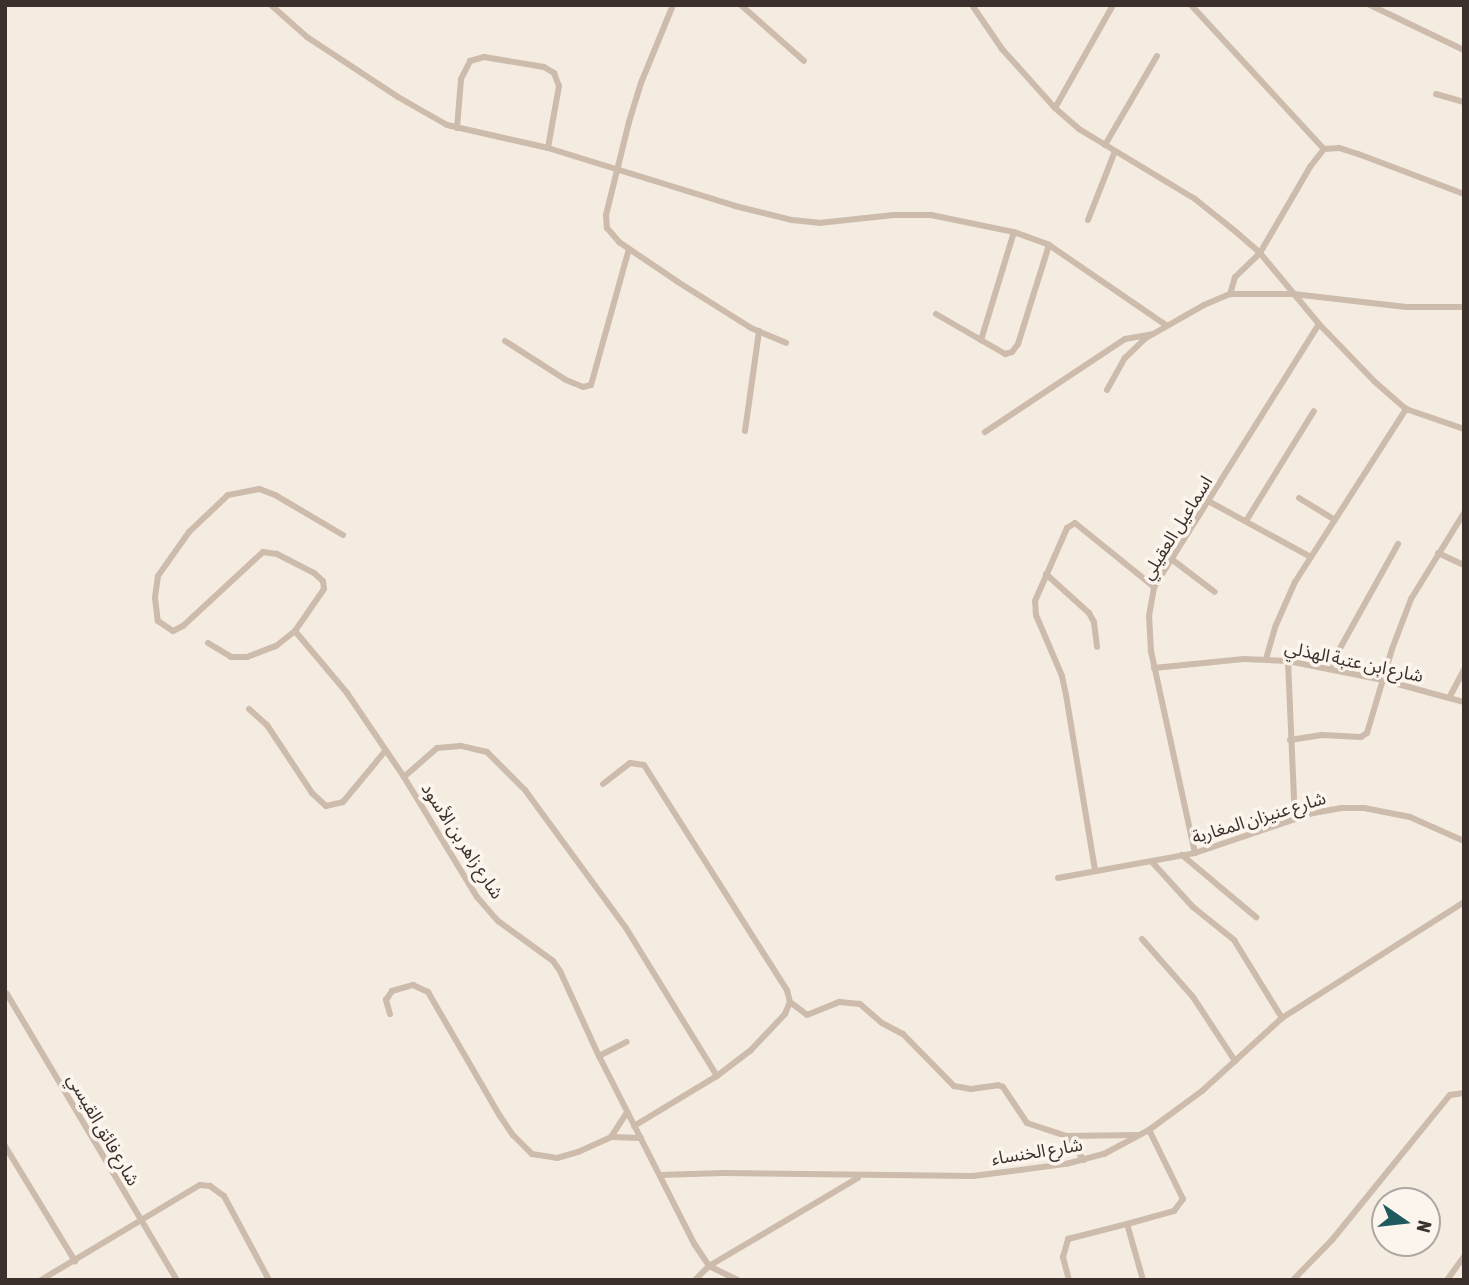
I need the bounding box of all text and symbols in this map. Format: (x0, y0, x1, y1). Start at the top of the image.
street label: اسماعيل العقيلي (1137, 472, 1217, 584)
street label: شارع ابن عتبة الهذلي (1283, 637, 1425, 687)
street label: شارع زاهر بن الأسود (416, 779, 508, 903)
street label: شارع عنيزان المغاربة (1189, 787, 1329, 849)
street label: شارع فائق القيسي (62, 1070, 144, 1190)
street label: شارع الخنساء (990, 1134, 1084, 1170)
north arrow (1371, 1187, 1441, 1257)
text: N (1412, 1218, 1436, 1235)

